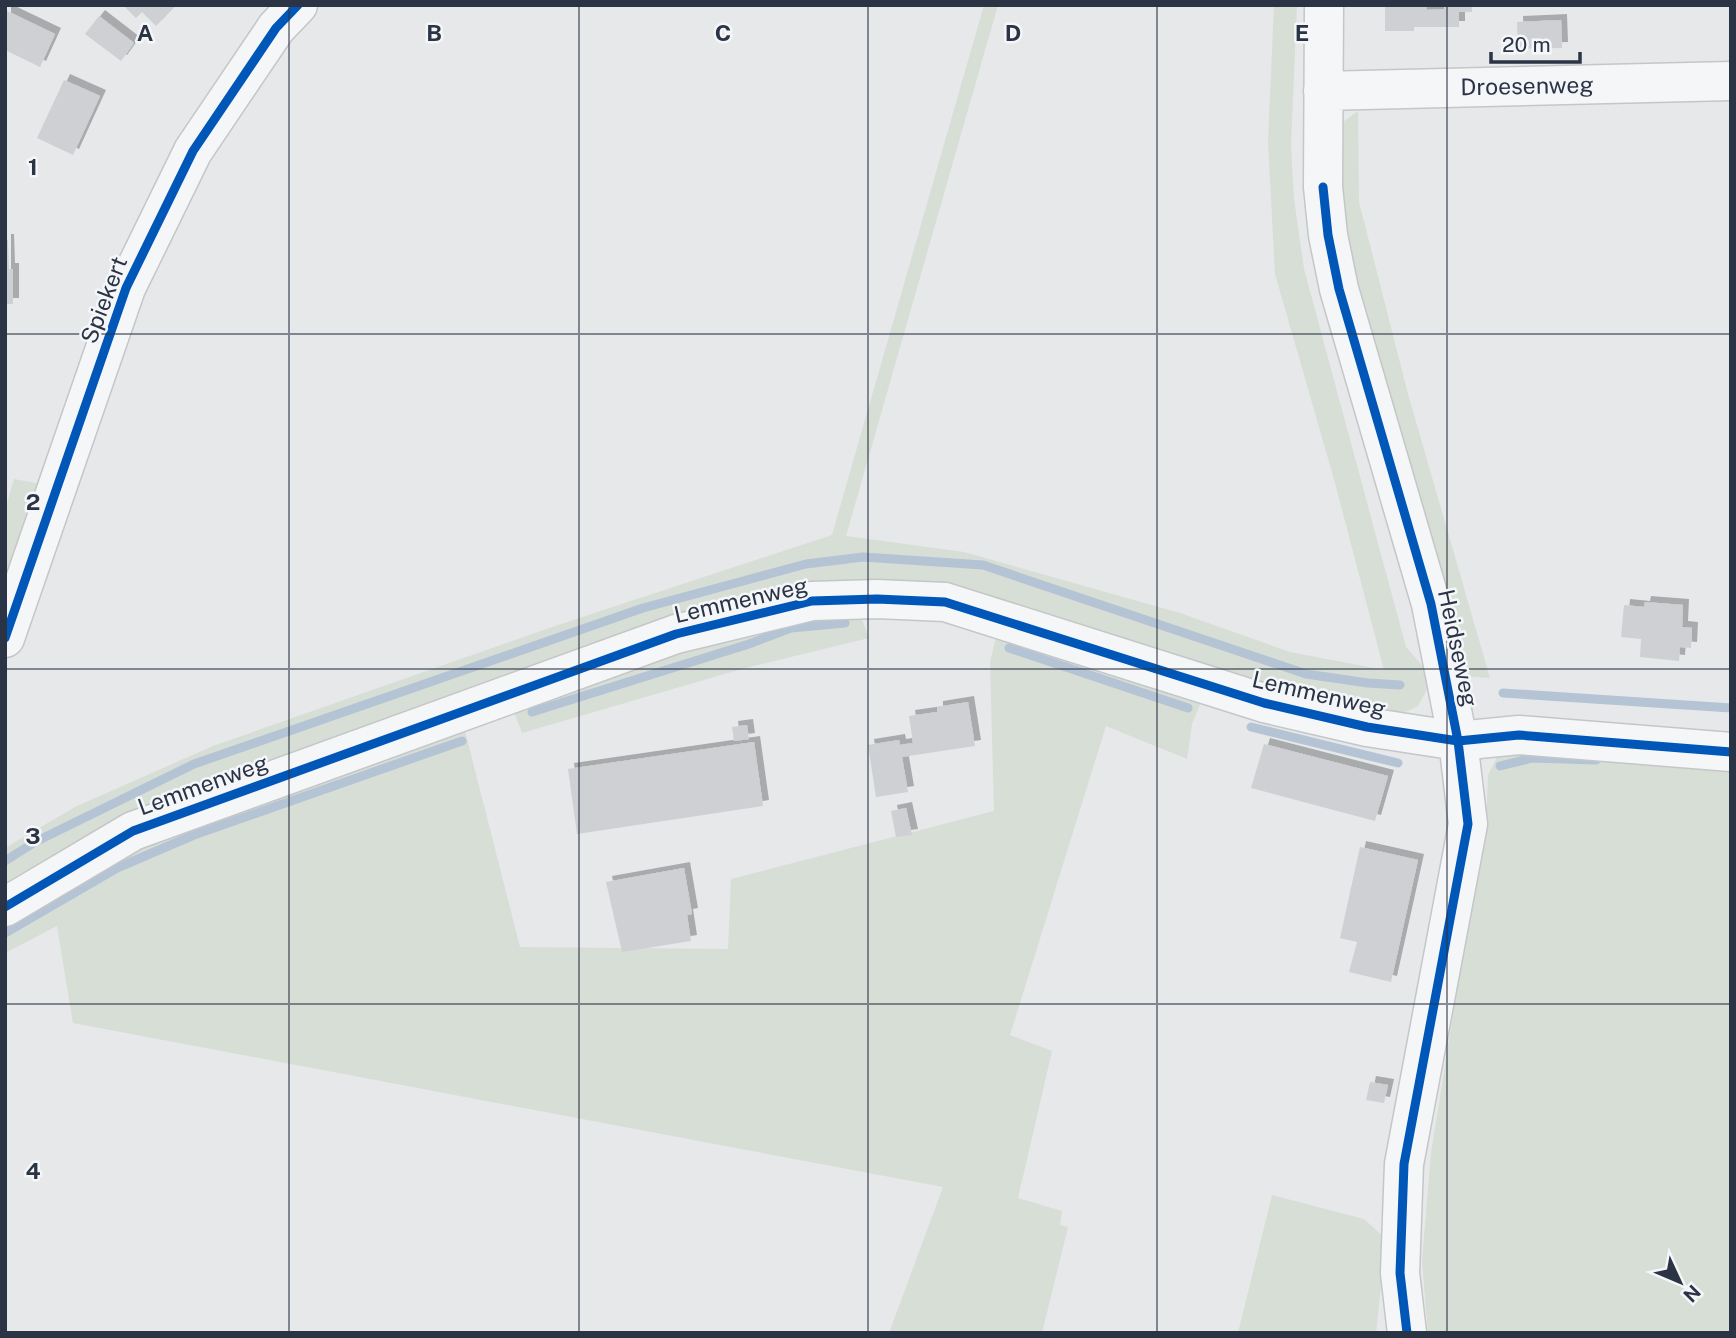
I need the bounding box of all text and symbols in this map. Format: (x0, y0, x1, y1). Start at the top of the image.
text: A (137, 19, 154, 46)
text: B (426, 19, 442, 46)
text: C (715, 19, 731, 46)
text: D (1005, 19, 1021, 46)
text: E (1295, 19, 1309, 46)
scale bar (1491, 21, 1580, 65)
text: 20 m (1502, 32, 1551, 57)
street label: Droesenweg (1460, 71, 1594, 100)
text: 1 (28, 153, 38, 180)
street label: Spiekert (75, 253, 132, 347)
text: 2 (26, 488, 40, 515)
street label: Lemmenweg (671, 571, 810, 628)
street label: Heidseweg (1433, 587, 1484, 709)
street label: Lemmenweg (1250, 665, 1389, 722)
street label: Lemmenweg (134, 748, 272, 821)
text: 3 (25, 822, 41, 849)
text: 4 (25, 1157, 41, 1184)
north arrow (1645, 1247, 1715, 1317)
text: N (1679, 1281, 1705, 1307)

